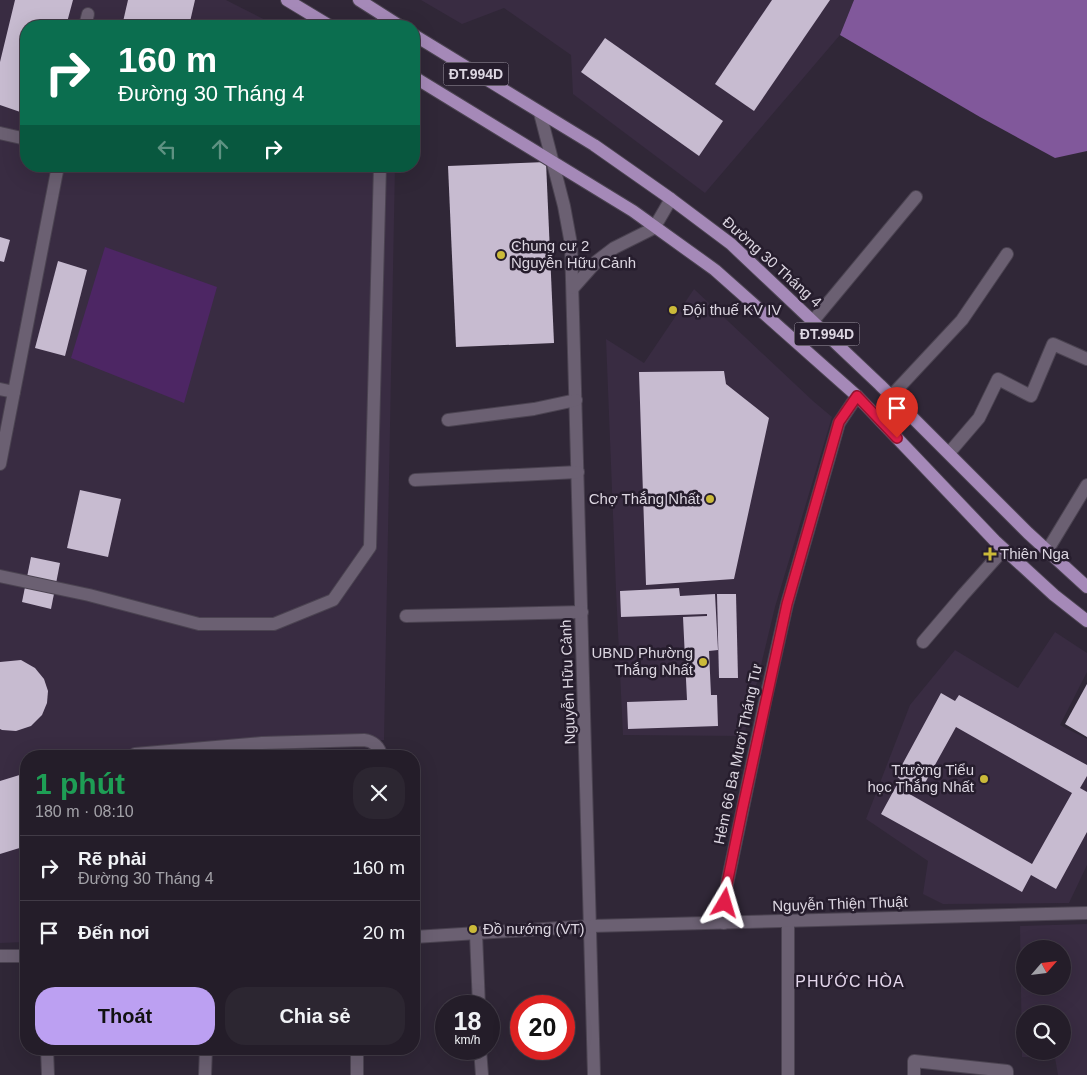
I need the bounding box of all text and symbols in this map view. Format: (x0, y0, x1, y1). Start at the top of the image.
icon: right (35, 40, 100, 105)
text: 160 m (118, 40, 217, 79)
road number: ĐT.994D (444, 62, 508, 86)
text: Đường 30 Tháng 4 (118, 81, 305, 106)
icon: left (153, 135, 181, 163)
icon: ahead (206, 135, 234, 163)
icon: right (259, 135, 287, 163)
street label: Đường 30 Tháng 4 (719, 213, 825, 310)
place label: Chung cư 2 Nguyễn Hữu Cảnh (511, 237, 636, 271)
marker: Chung cư 2 Nguyễn Hữu Cảnh (495, 249, 507, 261)
place label: Đội thuế KV IV (683, 301, 781, 318)
marker: Đội thuế KV IV (667, 304, 679, 316)
road number: ĐT.994D (794, 322, 860, 346)
pin (876, 387, 918, 438)
icon: arrive (883, 394, 911, 422)
place label: Chợ Thắng Nhất (589, 490, 701, 507)
marker: Chợ Thắng Nhất (704, 493, 716, 505)
place label: Thiên Nga (1000, 545, 1070, 562)
marker: Thiên Nga (984, 548, 996, 560)
street label: Nguyễn Hữu Cảnh (557, 619, 578, 745)
place label: UBND Phường Thắng Nhất (591, 644, 694, 678)
marker: UBND Phường Thắng Nhất (697, 656, 709, 668)
street label: Hẻm 66 Ba Mươi Tháng Tư (710, 662, 765, 846)
place label: Trường Tiểu học Thắng Nhất (868, 761, 975, 795)
text: 1 phút (35, 767, 125, 800)
button: close (353, 767, 405, 819)
marker: Trường Tiểu học Thắng Nhất (978, 773, 990, 785)
text: 180 m · 08:10 (35, 803, 134, 820)
text: Rẽ phải (78, 848, 147, 869)
icon: right (35, 854, 63, 882)
text: 160 m (352, 857, 405, 878)
text: Đường 30 Tháng 4 (78, 870, 214, 887)
position arrow (698, 876, 750, 928)
street label: Nguyễn Thiện Thuật (772, 893, 909, 914)
icon: arrive (35, 919, 63, 947)
place label: Đồ nướng (VT) (483, 920, 585, 937)
text: Đến nơi (78, 922, 150, 943)
text: 20 m (363, 922, 405, 943)
marker: Đồ nướng (VT) (467, 923, 479, 935)
north arrow (1016, 940, 1071, 995)
map controls (1016, 940, 1071, 1060)
district label: PHƯỚC HÒA (795, 972, 905, 990)
button: Thoát (35, 987, 215, 1045)
button: Chia sẻ (225, 987, 405, 1045)
speed limit sign: 20 (510, 995, 575, 1060)
button: search (1016, 1005, 1071, 1060)
text: 18 (454, 1007, 481, 1035)
text: km/h (454, 1033, 481, 1047)

